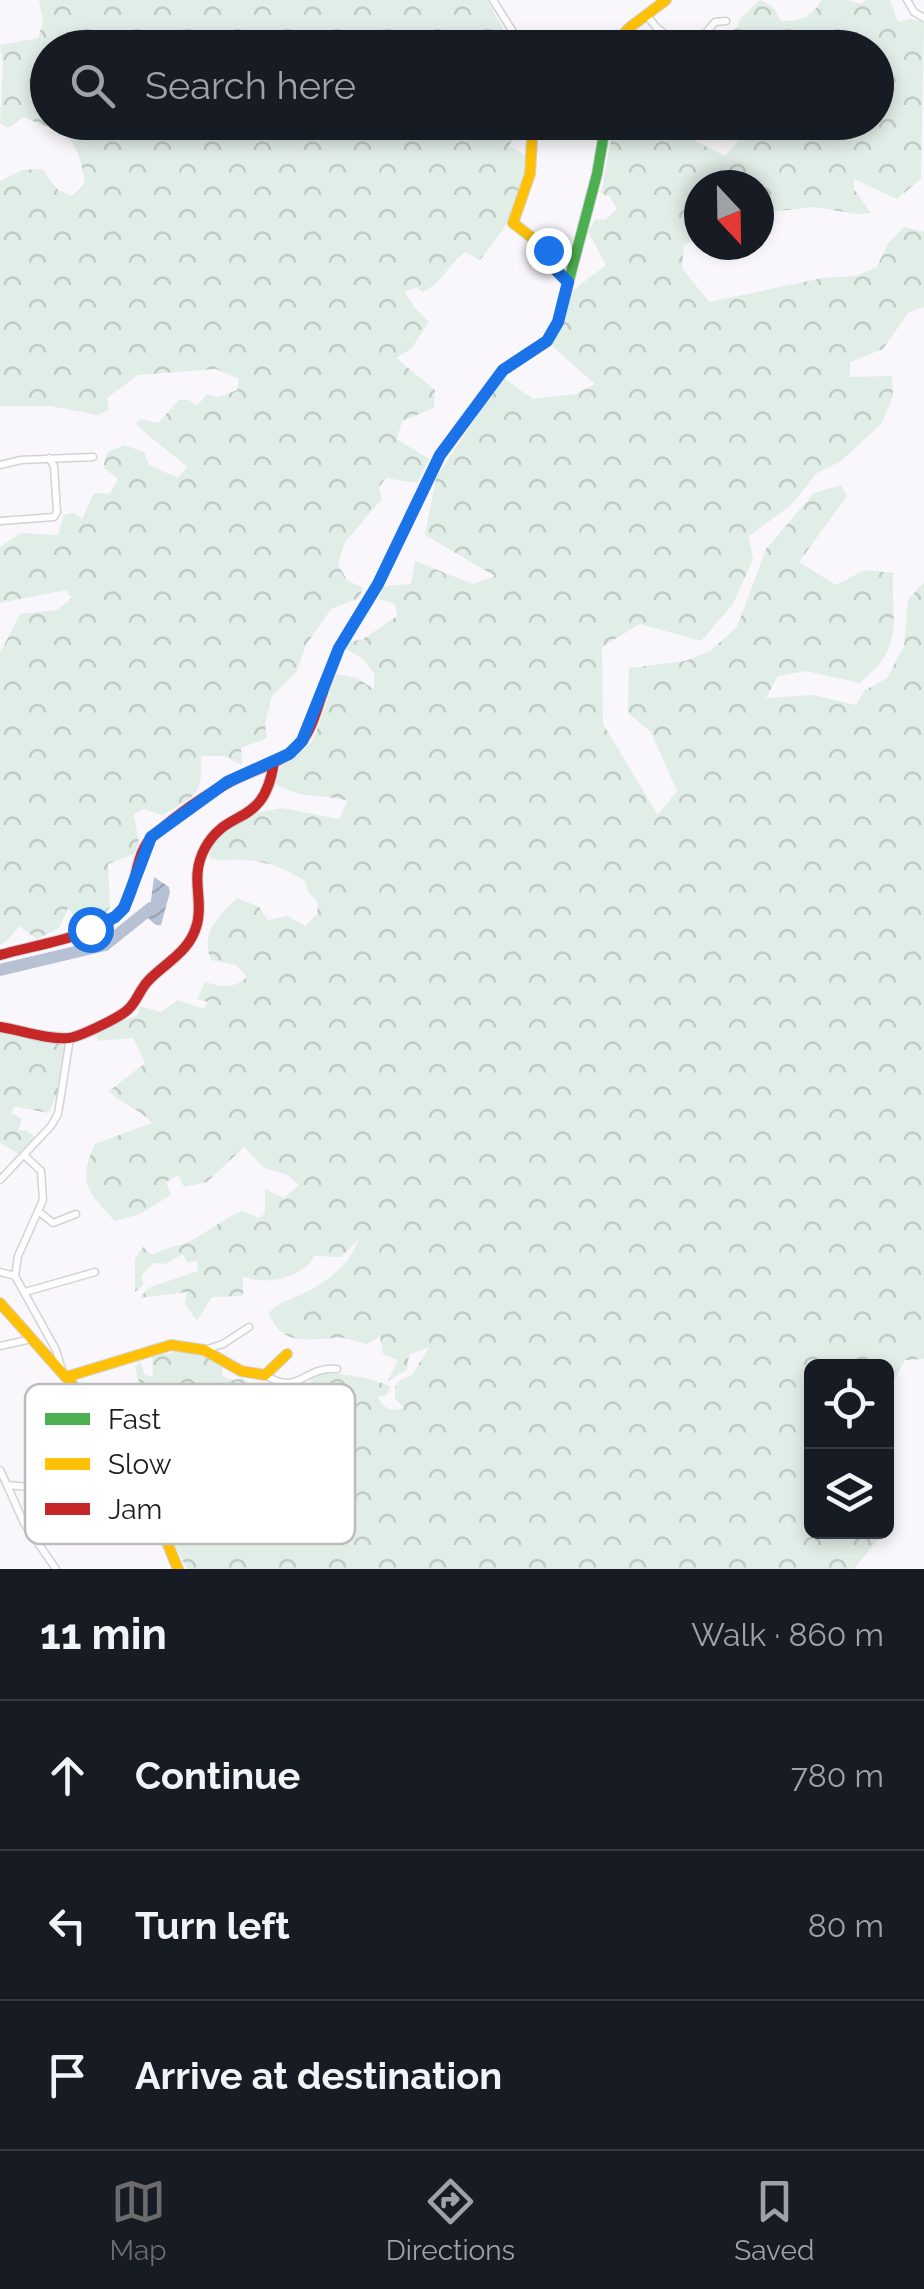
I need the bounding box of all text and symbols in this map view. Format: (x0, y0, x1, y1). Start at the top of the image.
search box (30, 30, 894, 140)
icon: search (65, 58, 120, 113)
text: Search here (145, 63, 356, 108)
north arrow (684, 170, 774, 260)
route end (526, 228, 572, 274)
route start (68, 907, 114, 953)
map controls (804, 1359, 894, 1539)
button: locate (804, 1359, 894, 1449)
legend (25, 1384, 355, 1544)
text: Fast (108, 1403, 161, 1436)
text: Slow (108, 1448, 172, 1481)
button: layers (804, 1449, 894, 1539)
text: Jam (108, 1493, 162, 1526)
text: 11 min (40, 1610, 167, 1659)
text: Walk · 860 m (691, 1616, 884, 1653)
icon: ahead (40, 1748, 95, 1803)
text: Continue (135, 1753, 300, 1798)
text: 780 m (791, 1757, 884, 1794)
icon: left (40, 1898, 95, 1953)
text: Turn left (135, 1903, 290, 1948)
text: 80 m (808, 1907, 884, 1944)
icon: arrive (40, 2048, 95, 2103)
text: Arrive at destination (135, 2053, 502, 2098)
tab: Map (110, 2174, 167, 2267)
tab: Directions (386, 2174, 515, 2267)
tab: Saved (734, 2174, 814, 2267)

